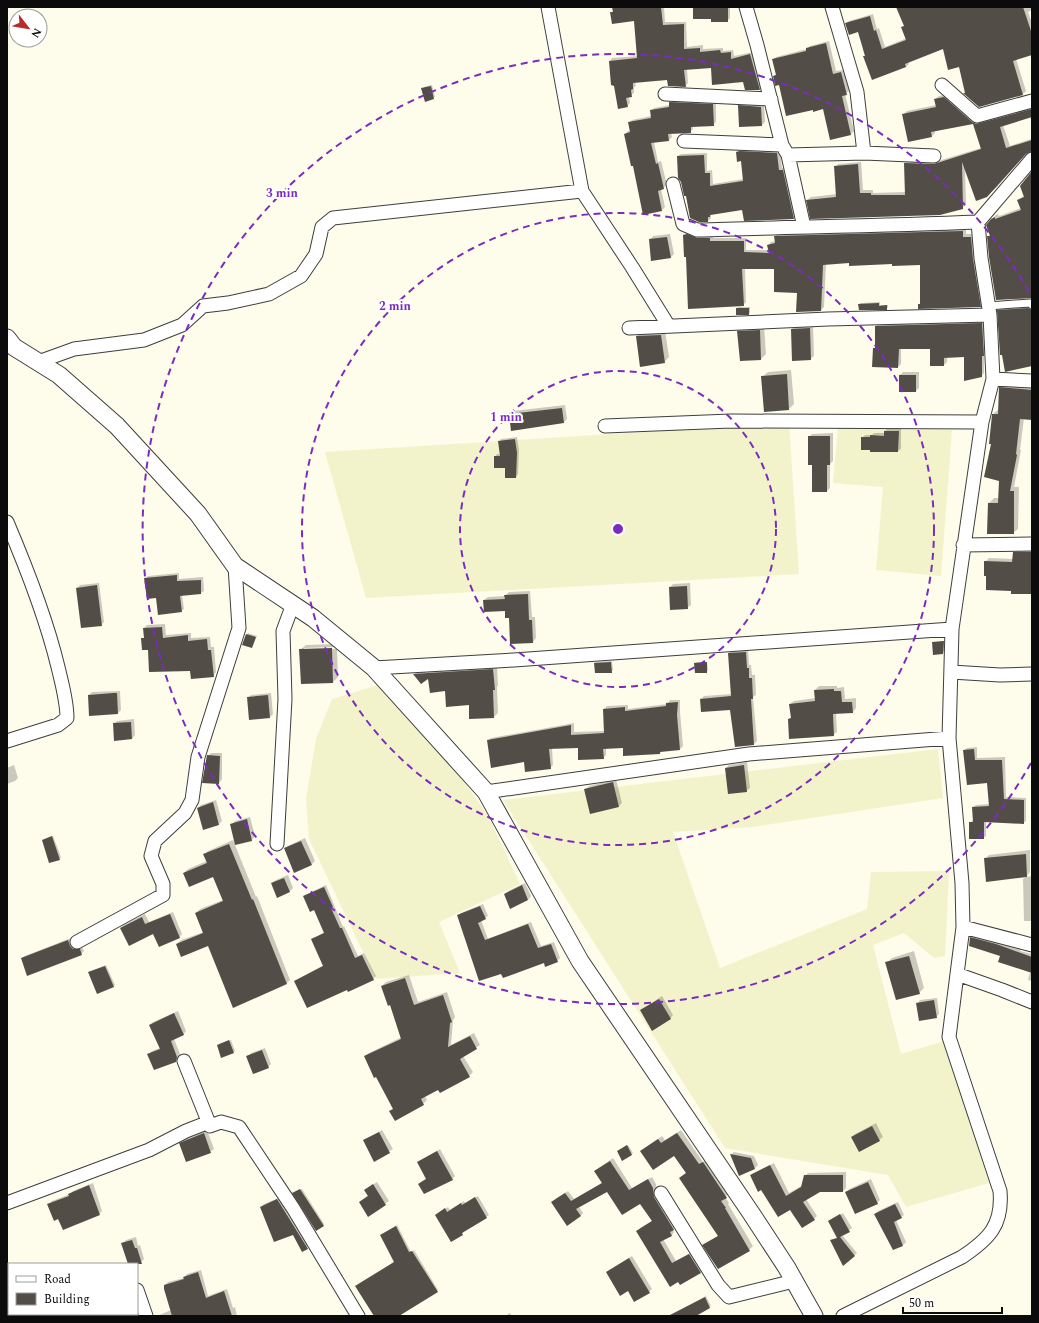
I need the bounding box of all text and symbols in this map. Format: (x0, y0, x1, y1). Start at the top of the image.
north arrow (8, 8, 48, 48)
text: N (27, 25, 46, 41)
text: 3 min (266, 184, 299, 203)
text: 2 min (379, 297, 412, 316)
text: 1 min (490, 408, 523, 427)
centre of rings (611, 522, 625, 536)
legend (8, 1263, 138, 1315)
text: Road (44, 1270, 71, 1289)
scale bar (903, 1289, 1002, 1315)
text: Building (44, 1290, 90, 1309)
text: 50 m (909, 1294, 934, 1313)

